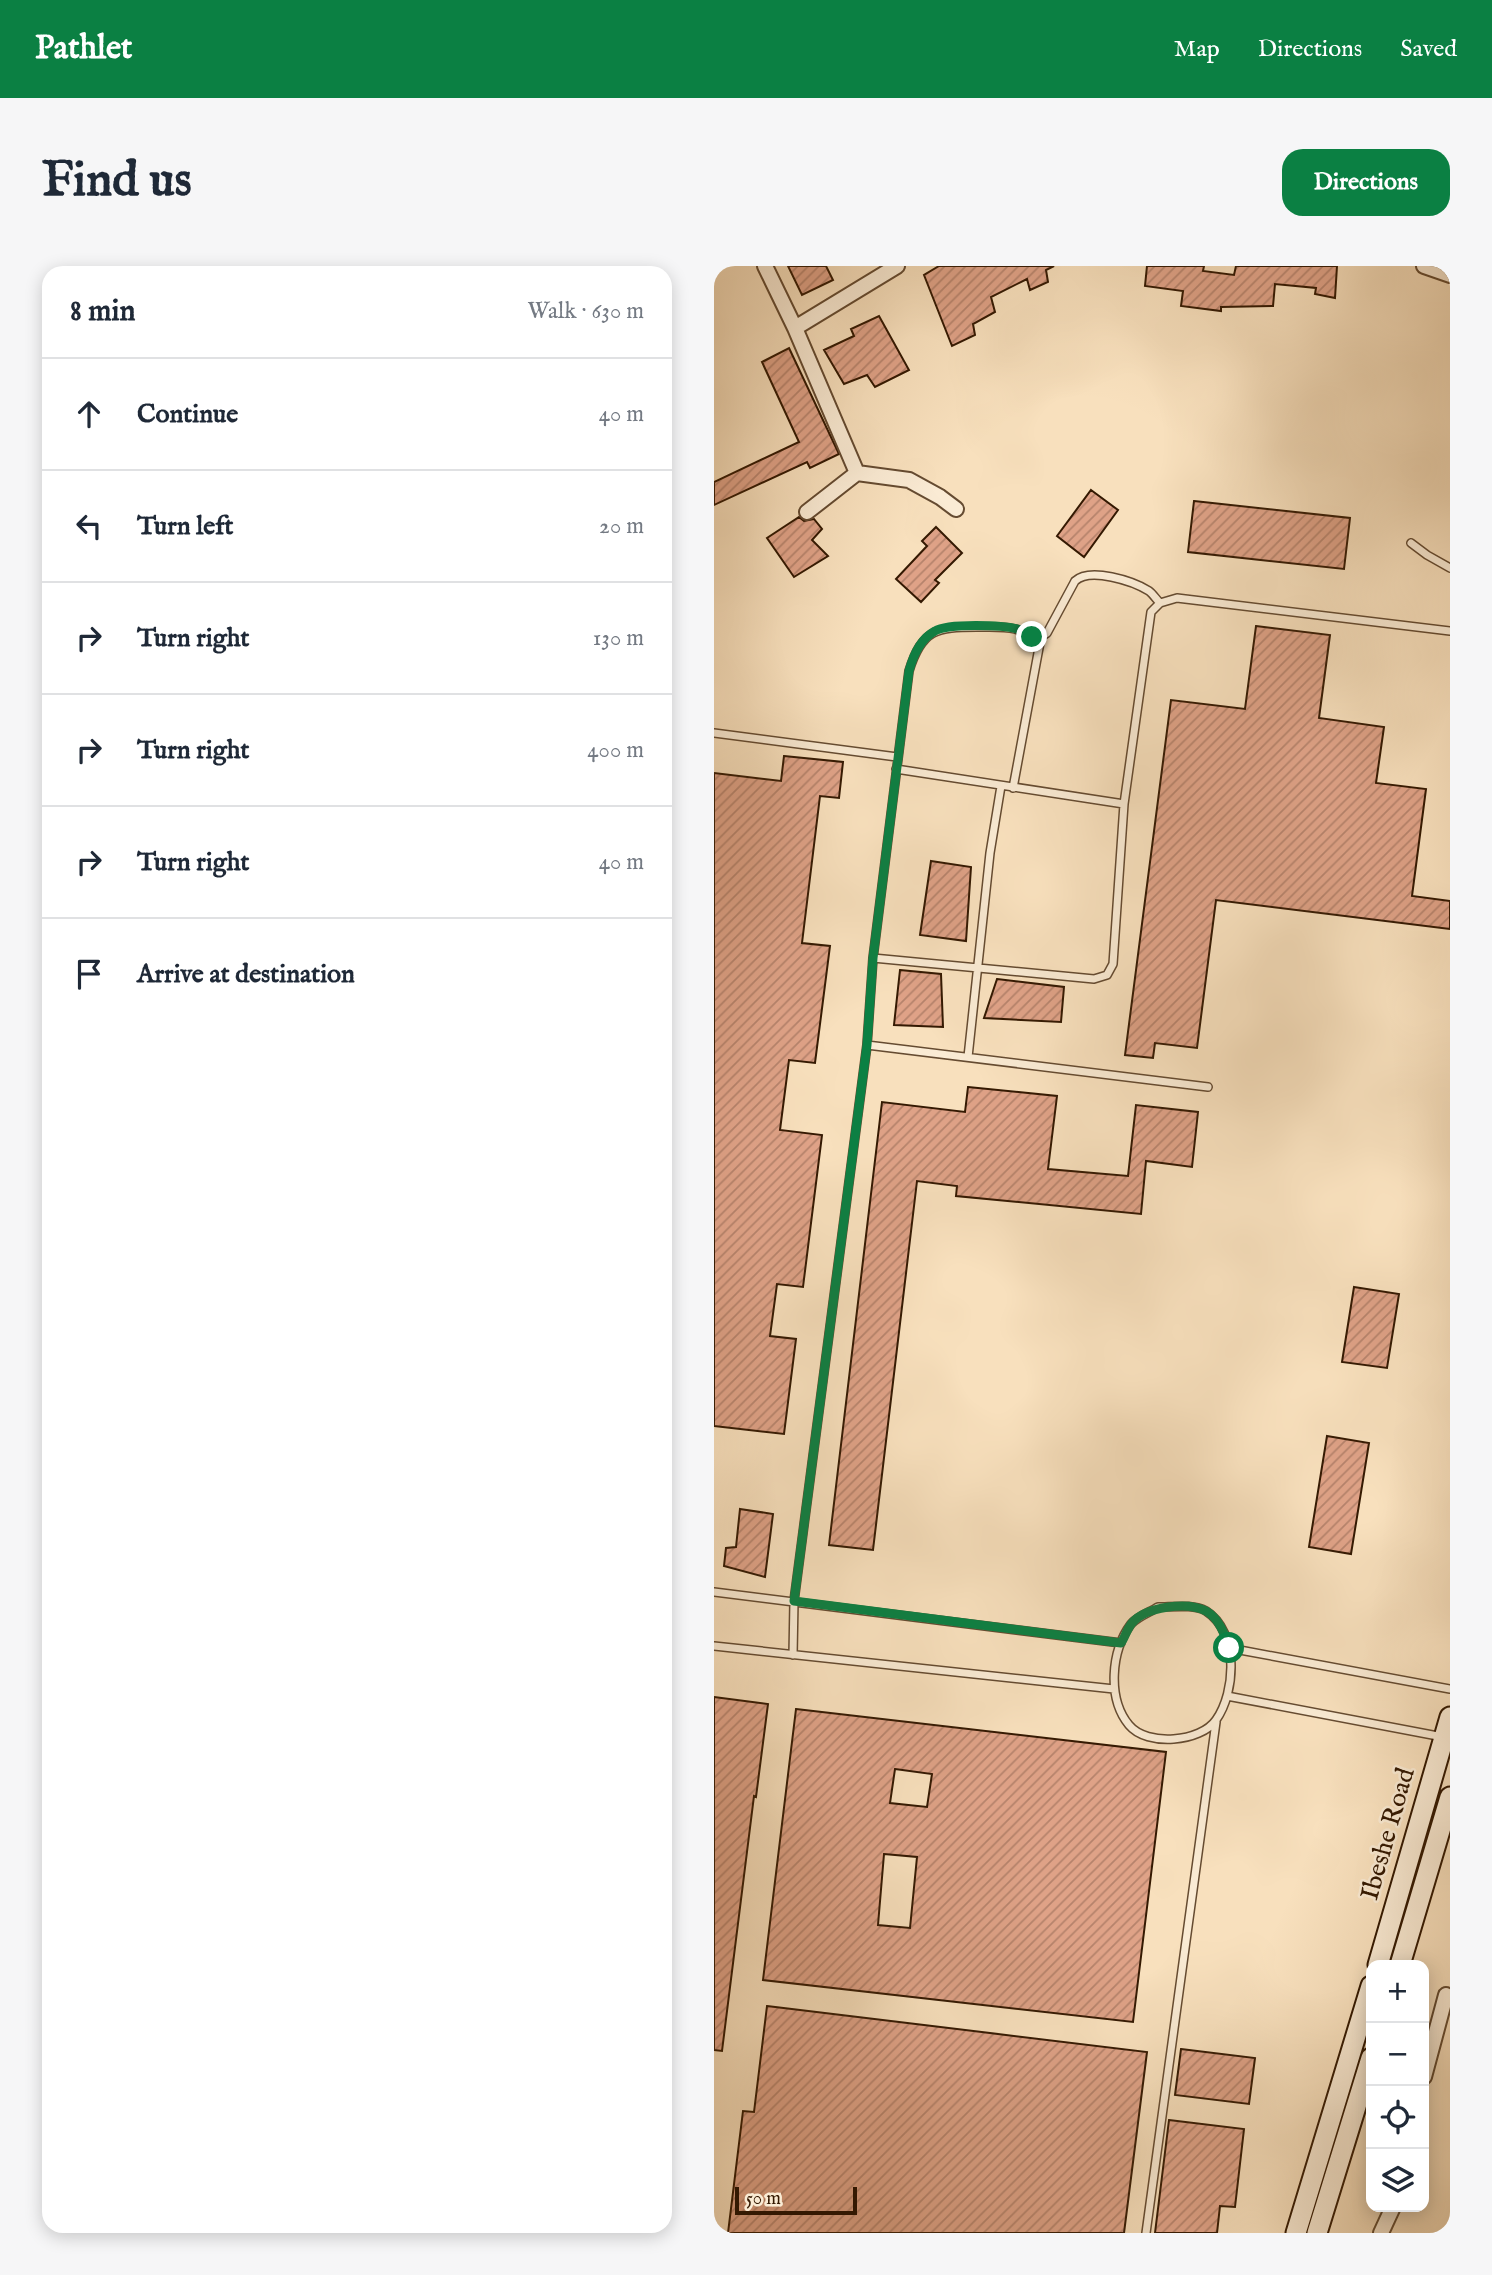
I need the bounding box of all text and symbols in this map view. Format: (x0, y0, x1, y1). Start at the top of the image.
text: Pathlet (35, 28, 132, 70)
text: Map (1174, 34, 1220, 65)
text: Directions (1258, 34, 1362, 65)
text: Saved (1400, 34, 1457, 65)
button: Directions (1282, 149, 1450, 216)
text: Find us (42, 151, 192, 213)
text: 8 min (70, 293, 136, 331)
text: Walk · 630 m (527, 297, 644, 326)
icon: ahead (70, 395, 108, 433)
text: Continue (137, 398, 238, 431)
text: 40 m (599, 400, 644, 429)
icon: left (70, 507, 108, 545)
text: Turn left (137, 510, 234, 543)
text: 20 m (599, 512, 644, 541)
icon: right (70, 619, 108, 657)
route end (1016, 621, 1047, 652)
text: Turn right (137, 622, 250, 655)
text: 130 m (593, 624, 644, 653)
icon: right (70, 731, 108, 769)
text: Turn right (137, 734, 250, 767)
text: 400 m (587, 736, 644, 765)
icon: right (70, 843, 108, 881)
text: Turn right (137, 846, 250, 879)
text: 40 m (599, 848, 644, 877)
icon: arrive (70, 955, 108, 993)
text: Arrive at destination (137, 958, 355, 991)
route start (1213, 1632, 1244, 1663)
street label: Ibeshe Road (1353, 1764, 1423, 1904)
map controls (1366, 1960, 1429, 2212)
button: + (1366, 1960, 1429, 2023)
button: − (1366, 2023, 1429, 2086)
button: locate (1366, 2086, 1429, 2149)
button: layers (1366, 2149, 1429, 2212)
scale bar (735, 2184, 858, 2216)
text: 50 m (746, 2187, 781, 2211)

